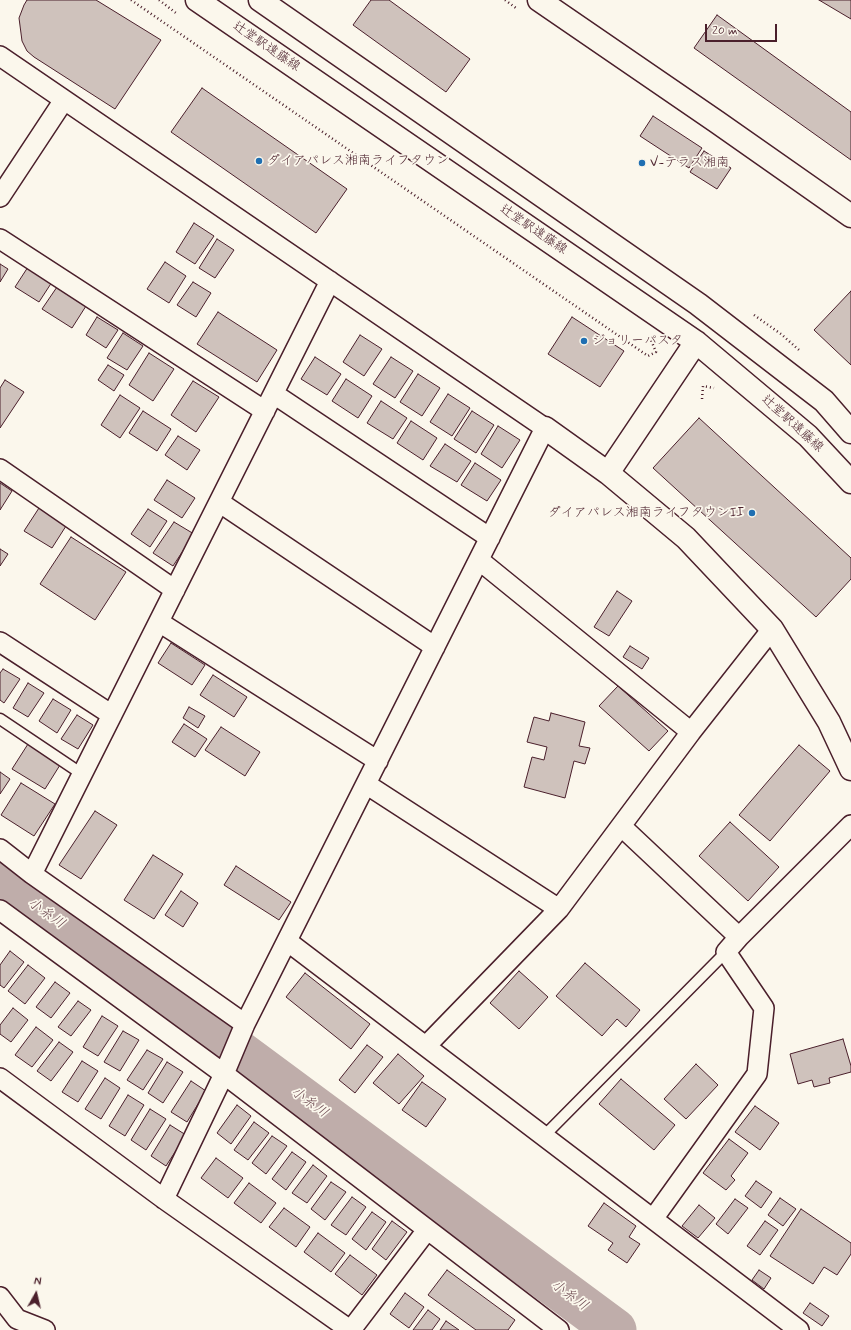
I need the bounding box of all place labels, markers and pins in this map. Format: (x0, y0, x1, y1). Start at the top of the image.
place label: ダイアパレス湘南ライフタウン (267, 153, 449, 169)
place label: V-テラス湘南 (650, 155, 729, 171)
marker: ダイアパレス湘南ライフタウン (254, 156, 264, 166)
marker: V-テラス湘南 (637, 158, 647, 168)
place label: ジョリーパスタ (592, 333, 683, 349)
marker: ジョリーパスタ (579, 336, 589, 346)
place label: ダイアパレス湘南ライフタウンII (548, 505, 744, 521)
marker: ダイアパレス湘南ライフタウンII (747, 508, 757, 518)

